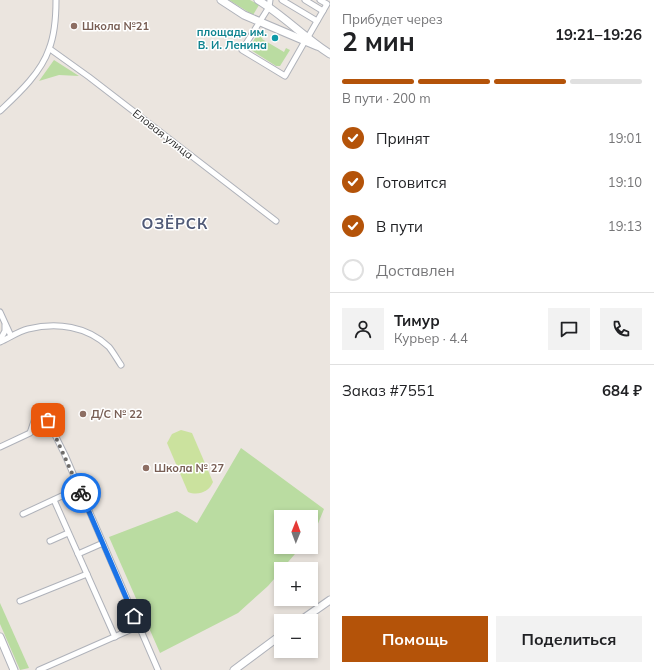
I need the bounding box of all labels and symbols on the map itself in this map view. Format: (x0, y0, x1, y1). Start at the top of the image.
place label: Школа №21 (82, 19, 149, 33)
marker: Школа №21 (69, 21, 79, 31)
place label: площадь им. В. И. Ленина (197, 25, 267, 52)
marker: площадь им. В. И. Ленина (270, 33, 280, 43)
street label: Еловая улица (130, 106, 196, 162)
district label: ОЗЁРСК (142, 214, 208, 233)
pin (31, 403, 65, 437)
place label: Д/С № 22 (91, 407, 143, 421)
marker: Д/С № 22 (78, 409, 88, 419)
place label: Школа № 27 (154, 461, 224, 475)
marker: Школа № 27 (141, 463, 151, 473)
courier (61, 473, 101, 513)
north arrow (274, 510, 318, 554)
pin (117, 599, 151, 633)

